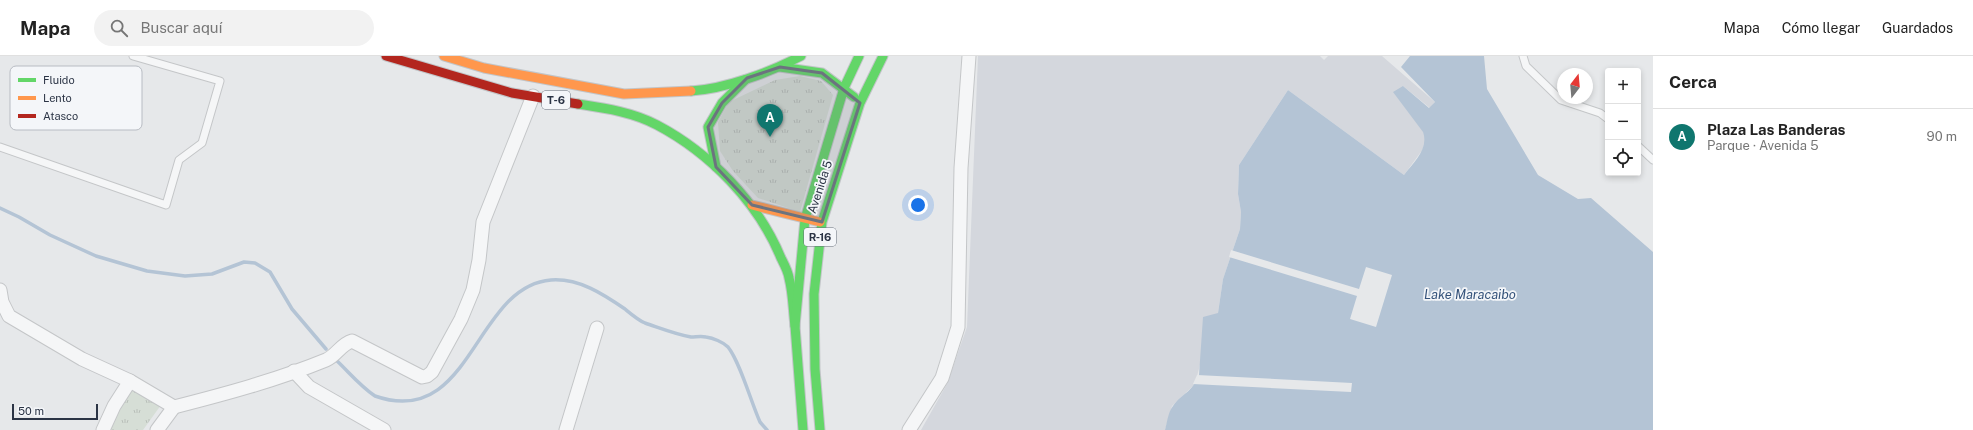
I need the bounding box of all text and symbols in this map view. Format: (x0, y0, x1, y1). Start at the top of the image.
search box (94, 10, 374, 46)
text: Mapa (20, 17, 70, 39)
icon: search (108, 17, 130, 39)
text: Buscar aquí (140, 19, 222, 36)
text: Mapa (1724, 20, 1760, 36)
text: Cómo llegar (1782, 20, 1860, 36)
text: Guardados (1882, 20, 1953, 36)
legend (10, 66, 142, 130)
north arrow (1557, 68, 1593, 104)
map controls (1605, 68, 1641, 176)
button: + (1605, 68, 1641, 104)
text: Cerca (1669, 72, 1717, 92)
text: Fluido (43, 74, 75, 86)
road number: T-6 (542, 91, 570, 109)
text: Lento (43, 92, 72, 104)
pin: A (757, 104, 783, 137)
button: − (1605, 104, 1641, 140)
text: Atasco (43, 110, 78, 122)
text: Plaza Las Banderas (1707, 121, 1846, 138)
text: A (1677, 129, 1687, 144)
text: 90 m (1927, 129, 1957, 144)
text: Parque · Avenida 5 (1707, 138, 1819, 153)
button: locate (1605, 140, 1641, 176)
street label: Avenida 5 (805, 158, 835, 215)
your location (908, 195, 928, 215)
road number: R-16 (804, 228, 836, 246)
water label: Lake Maracaibo (1424, 287, 1516, 302)
scale bar (12, 402, 98, 421)
text: 50 m (18, 405, 44, 417)

